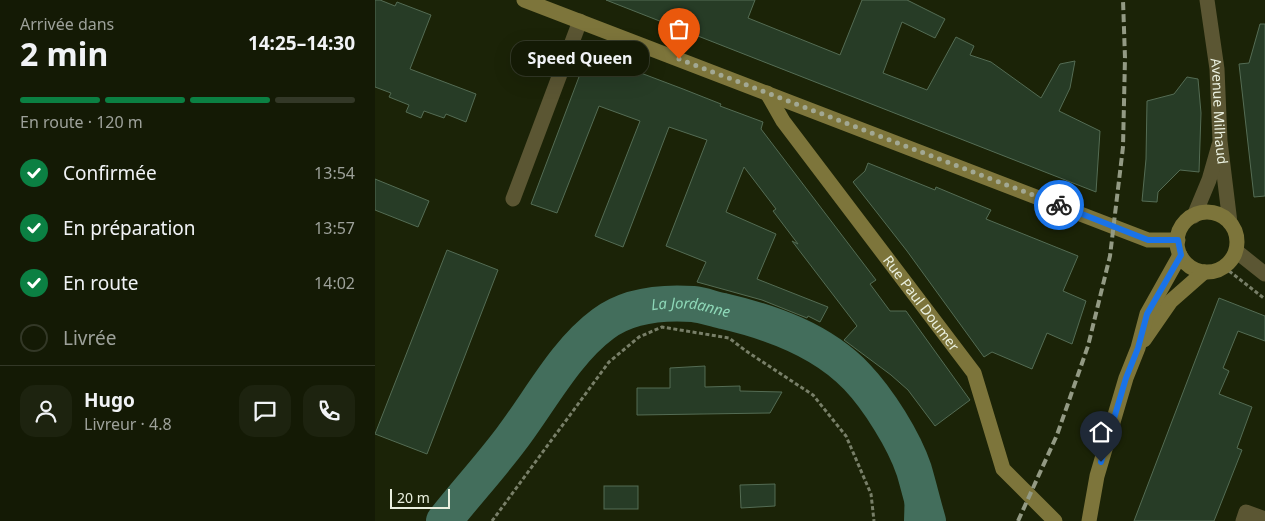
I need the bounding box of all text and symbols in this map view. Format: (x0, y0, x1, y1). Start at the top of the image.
pin (658, 8, 700, 59)
text: Arrivée dans (20, 13, 114, 35)
icon: bag (665, 15, 693, 43)
text: 14:25–14:30 (248, 30, 355, 56)
text: 2 min (20, 32, 108, 75)
callout: Speed Queen (511, 42, 649, 76)
text: Speed Queen (528, 47, 632, 69)
street label: Avenue Milhaud (1207, 57, 1233, 165)
text: En route · 120 m (20, 111, 143, 133)
icon: check (20, 159, 48, 187)
text: Confirmée (63, 160, 157, 186)
text: 13:54 (314, 162, 355, 184)
courier (1034, 180, 1084, 230)
icon: bike (1045, 191, 1073, 219)
icon: check (20, 214, 48, 242)
text: En préparation (63, 215, 196, 241)
text: 13:57 (314, 217, 355, 239)
street label: Rue Paul Doumer (879, 251, 964, 355)
icon: check (20, 269, 48, 297)
text: En route (63, 270, 139, 296)
text: 14:02 (314, 272, 355, 294)
water label: La Jordanne (650, 292, 733, 322)
text: Livrée (63, 325, 116, 351)
button: person (20, 385, 72, 437)
button: chat (239, 385, 291, 437)
button: phone (303, 385, 355, 437)
text: Hugo (84, 387, 135, 413)
pin (1080, 411, 1122, 462)
text: Livreur · 4.8 (84, 413, 172, 435)
icon: home (1087, 418, 1115, 446)
scale bar (390, 486, 450, 509)
text: 20 m (397, 488, 430, 507)

